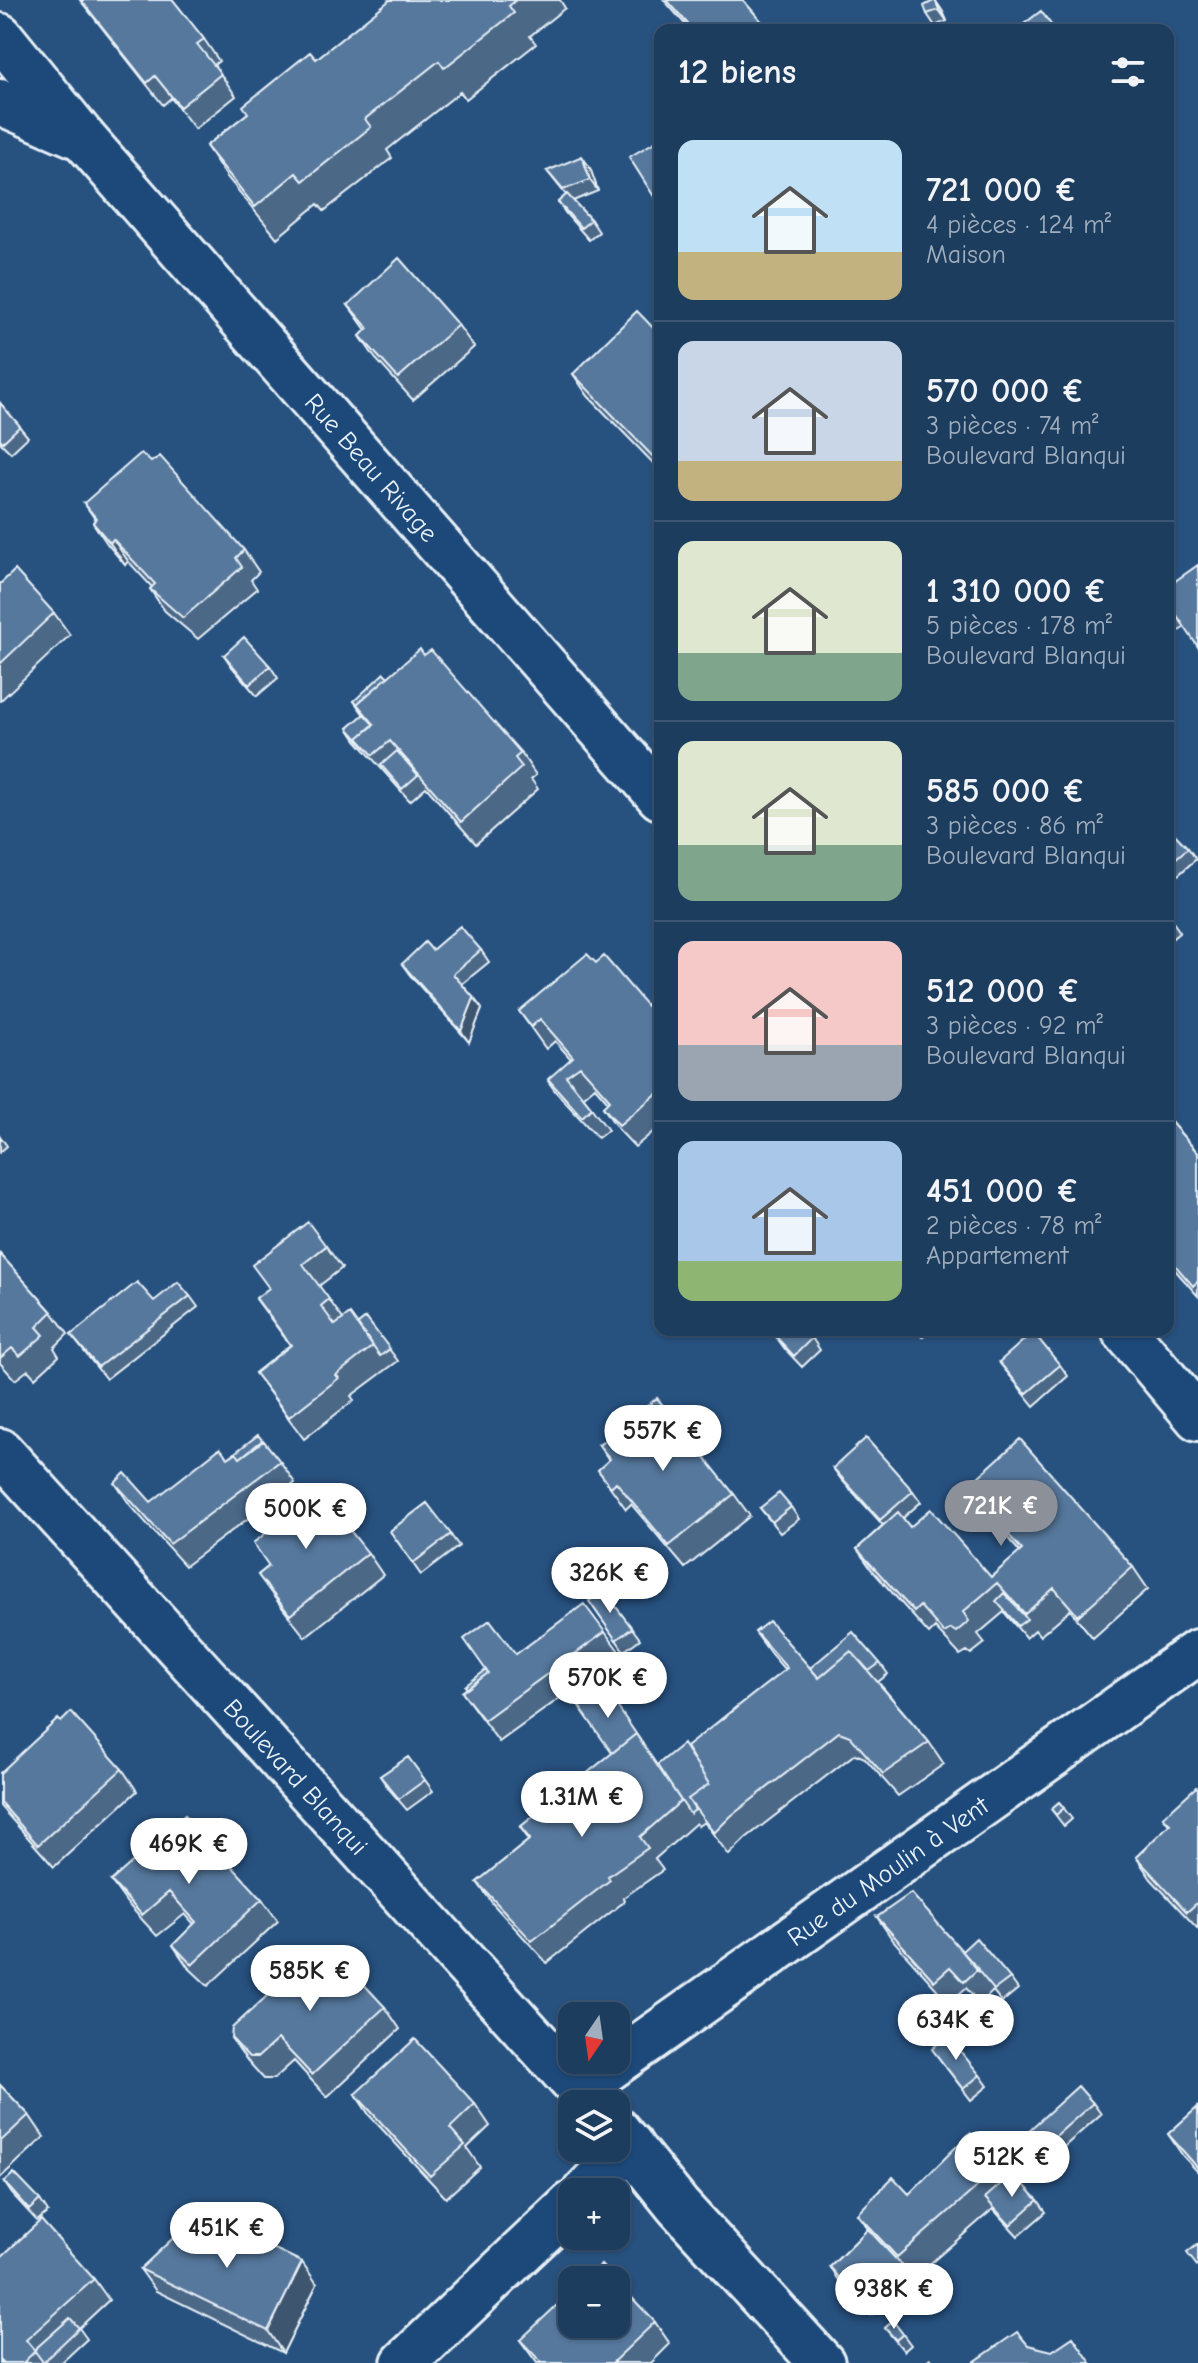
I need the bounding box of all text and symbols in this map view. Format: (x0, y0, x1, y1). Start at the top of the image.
icon: filters (1106, 50, 1150, 94)
text: 12 biens (678, 52, 796, 92)
text: 721 000 € (926, 170, 1078, 210)
icon: home (742, 172, 838, 268)
text: 4 pièces · 124 m² (926, 210, 1111, 240)
text: Maison (926, 240, 1006, 270)
text: 570 000 € (926, 371, 1085, 411)
icon: home (742, 373, 838, 469)
street label: Rue Beau Rivage (298, 388, 444, 548)
text: 3 pièces · 74 m² (926, 411, 1098, 441)
text: Boulevard Blanqui (926, 441, 1126, 471)
text: 1 310 000 € (926, 571, 1107, 611)
icon: home (742, 573, 838, 669)
text: 5 pièces · 178 m² (926, 611, 1112, 641)
text: Boulevard Blanqui (926, 641, 1126, 671)
text: 585 000 € (926, 771, 1086, 811)
icon: home (742, 773, 838, 869)
text: 3 pièces · 86 m² (926, 811, 1103, 841)
text: Boulevard Blanqui (926, 841, 1126, 871)
text: 512 000 € (926, 971, 1080, 1011)
icon: home (742, 973, 838, 1069)
text: 3 pièces · 92 m² (926, 1011, 1103, 1041)
text: Boulevard Blanqui (926, 1041, 1126, 1071)
text: 451 000 € (926, 1171, 1079, 1211)
icon: home (742, 1173, 838, 1269)
text: 2 pièces · 78 m² (926, 1211, 1102, 1241)
text: Appartement (926, 1241, 1069, 1271)
pin: 557K € (598, 1405, 728, 1473)
text: 557K € (622, 1416, 704, 1446)
pin: 721K € (936, 1480, 1066, 1548)
pin: 500K € (241, 1483, 371, 1551)
text: 721K € (963, 1491, 1039, 1521)
text: 500K € (263, 1494, 349, 1524)
pin: 326K € (545, 1547, 675, 1615)
text: 326K € (569, 1558, 651, 1588)
pin: 570K € (543, 1652, 673, 1720)
text: 570K € (567, 1663, 649, 1693)
street label: Boulevard Blanqui (217, 1693, 373, 1862)
pin: 1.31M € (508, 1771, 656, 1839)
text: 1.31M € (539, 1782, 625, 1812)
street label: Rue du Moulin à Vent (782, 1790, 996, 1953)
pin: 469K € (124, 1818, 254, 1886)
text: 469K € (148, 1829, 230, 1859)
pin: 585K € (245, 1945, 375, 2013)
text: 585K € (269, 1956, 351, 1986)
pin: 634K € (891, 1994, 1021, 2062)
north arrow (558, 2002, 630, 2074)
map controls (558, 2002, 630, 2338)
text: 634K € (916, 2005, 996, 2035)
button: layers (558, 2090, 630, 2162)
pin: 512K € (947, 2131, 1077, 2199)
text: 512K € (973, 2142, 1051, 2172)
button: + (558, 2178, 630, 2250)
pin: 451K € (162, 2202, 292, 2270)
text: 451K € (188, 2213, 266, 2243)
pin: 938K € (829, 2263, 959, 2331)
button: − (558, 2266, 630, 2338)
text: 938K € (853, 2274, 935, 2304)

